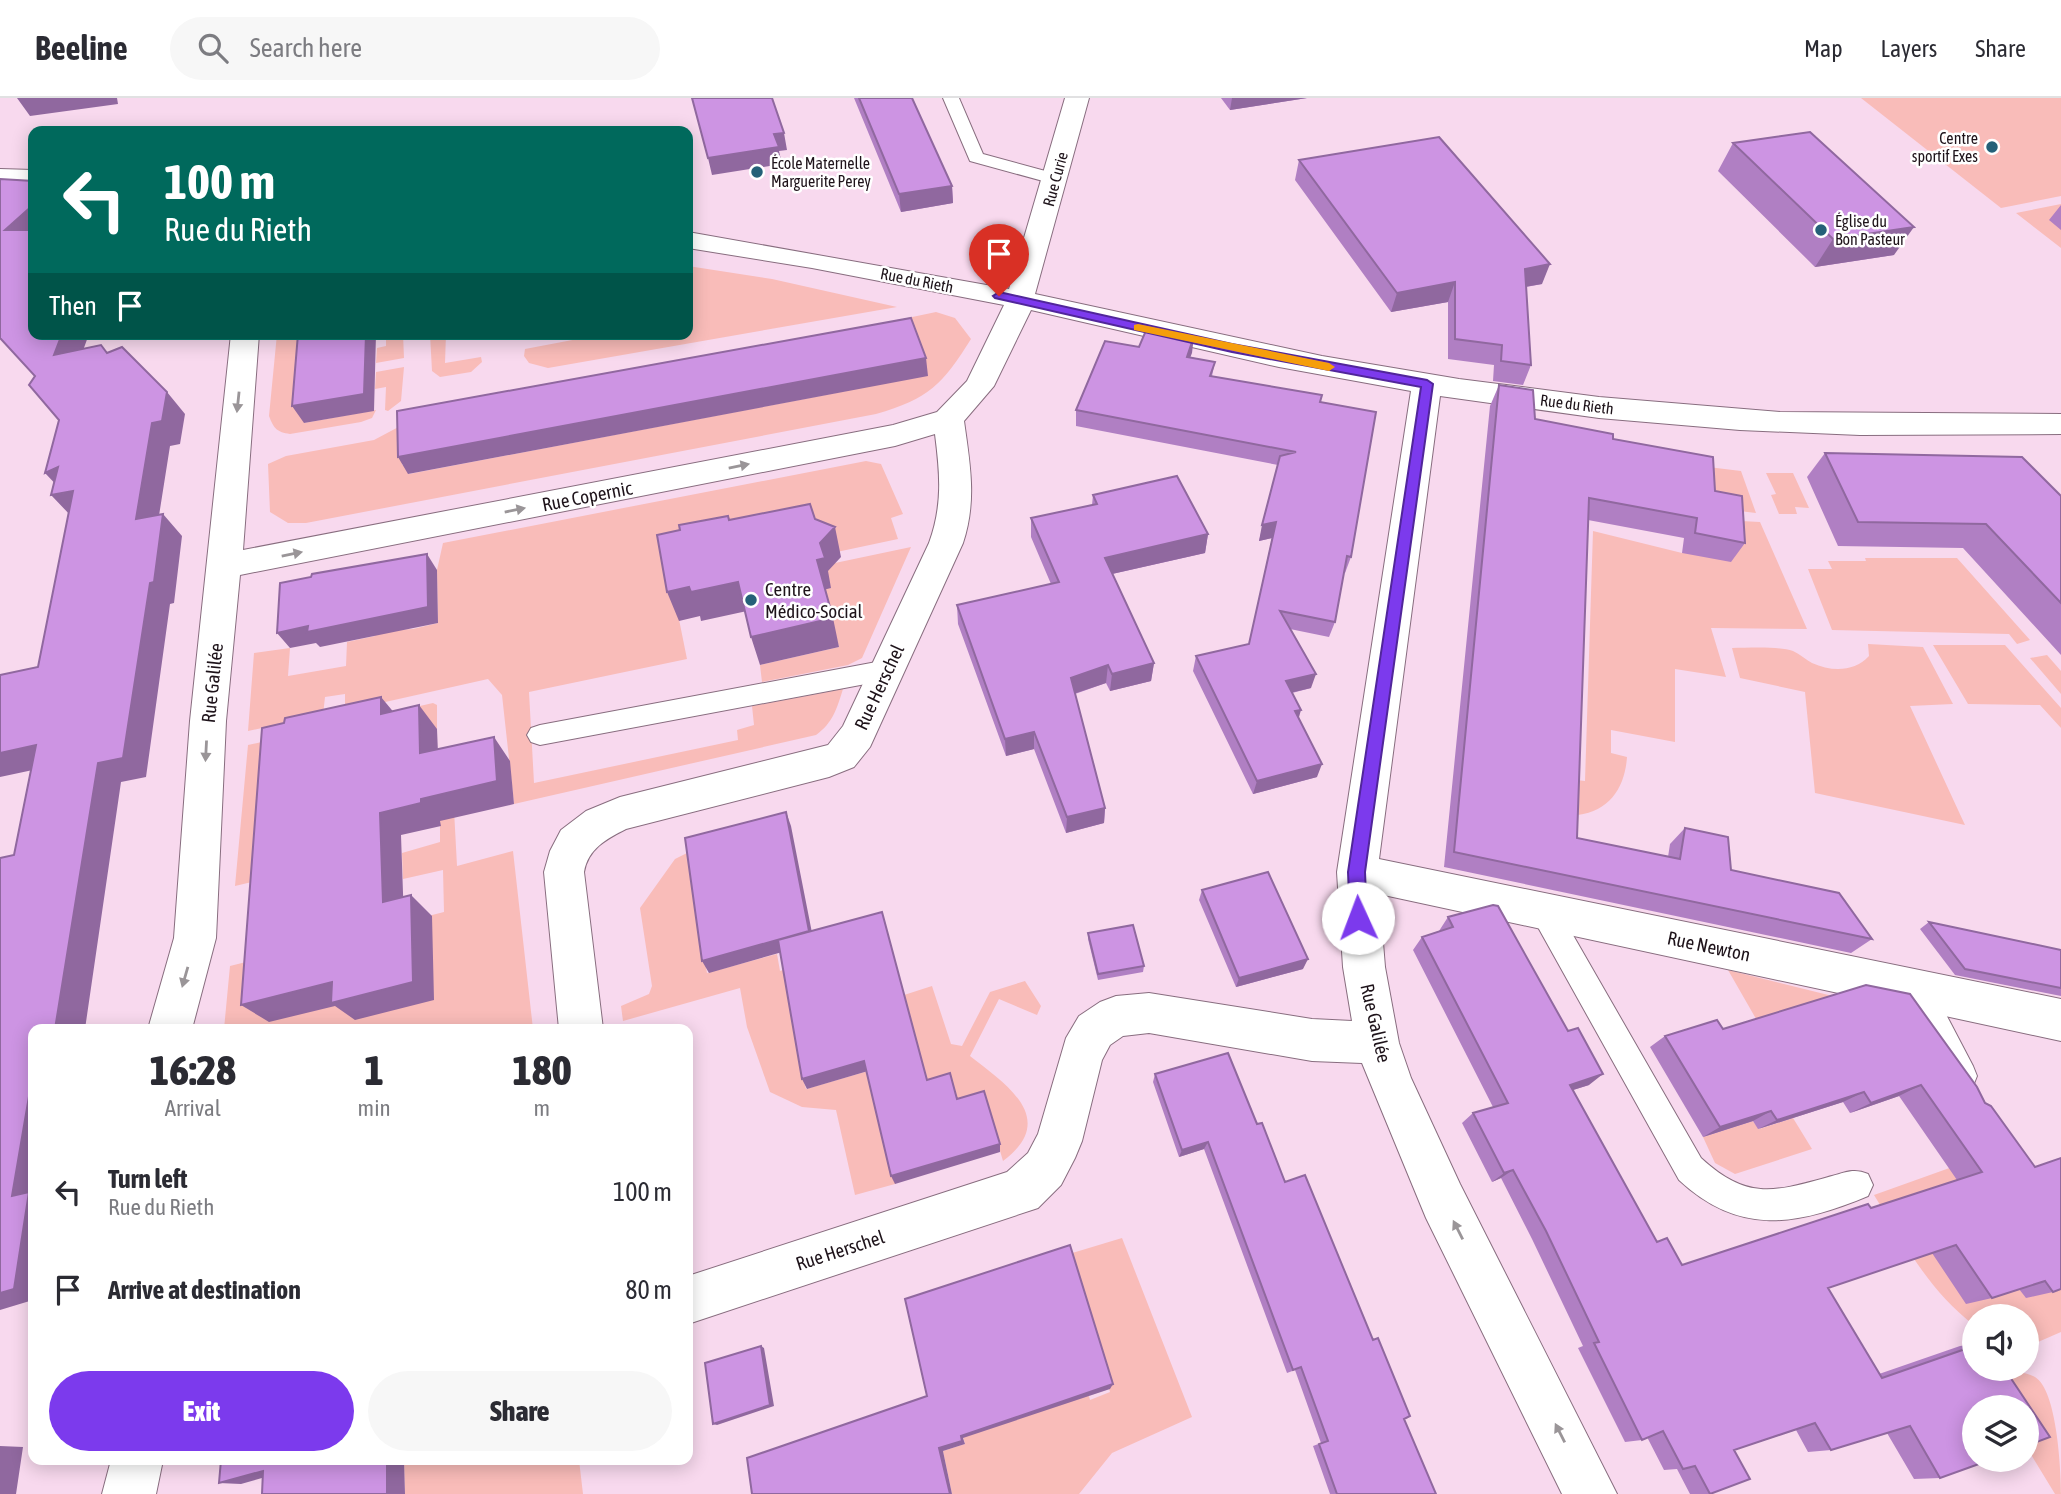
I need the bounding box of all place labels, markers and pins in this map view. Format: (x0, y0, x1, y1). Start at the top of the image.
place label: Centre sportif Exes (1912, 129, 1978, 166)
marker: Centre sportif Exes (1984, 139, 2000, 155)
place label: École Maternelle Marguerite Perey (771, 154, 871, 191)
marker: École Maternelle Marguerite Perey (749, 164, 765, 180)
place label: Église du Bon Pasteur (1835, 212, 1905, 248)
marker: Église du Bon Pasteur (1813, 222, 1829, 238)
pin (969, 224, 1029, 296)
place label: Centre Médico-Social (765, 578, 863, 622)
marker: Centre Médico-Social (743, 592, 759, 608)

